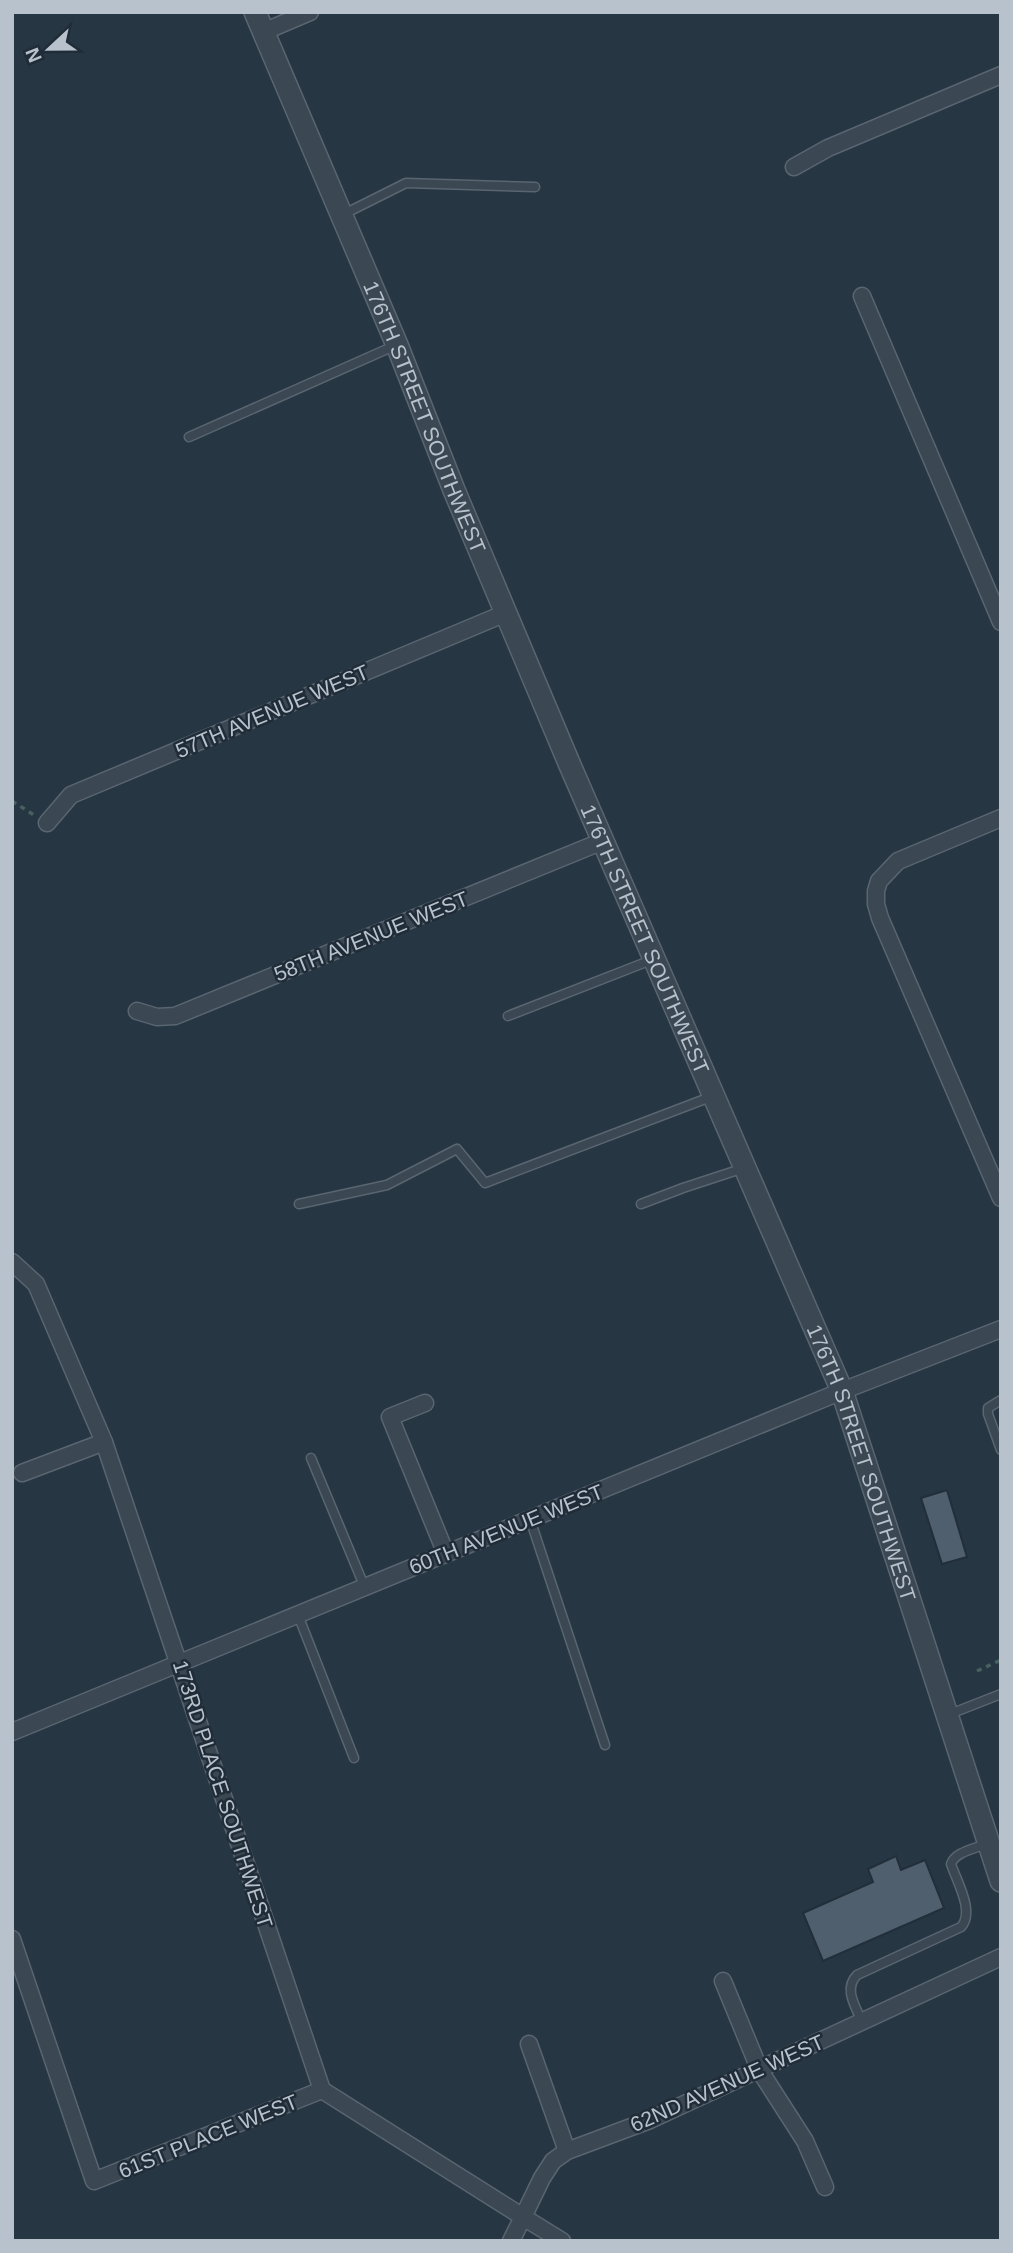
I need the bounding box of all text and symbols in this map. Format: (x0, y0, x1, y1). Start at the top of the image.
north arrow (14, 14, 84, 84)
text: N (21, 45, 46, 65)
street label: 176TH STREET SOUTHWEST (359, 277, 491, 556)
street label: 57TH AVENUE WEST (172, 660, 372, 762)
street label: 176TH STREET SOUTHWEST (577, 801, 714, 1077)
street label: 58TH AVENUE WEST (271, 886, 472, 985)
street label: 176TH STREET SOUTHWEST (803, 1321, 921, 1604)
street label: 60TH AVENUE WEST (406, 1479, 607, 1578)
street label: 173RD PLACE SOUTHWEST (169, 1657, 277, 1931)
street label: 62ND AVENUE WEST (627, 2030, 828, 2136)
street label: 61ST PLACE WEST (115, 2089, 301, 2182)

